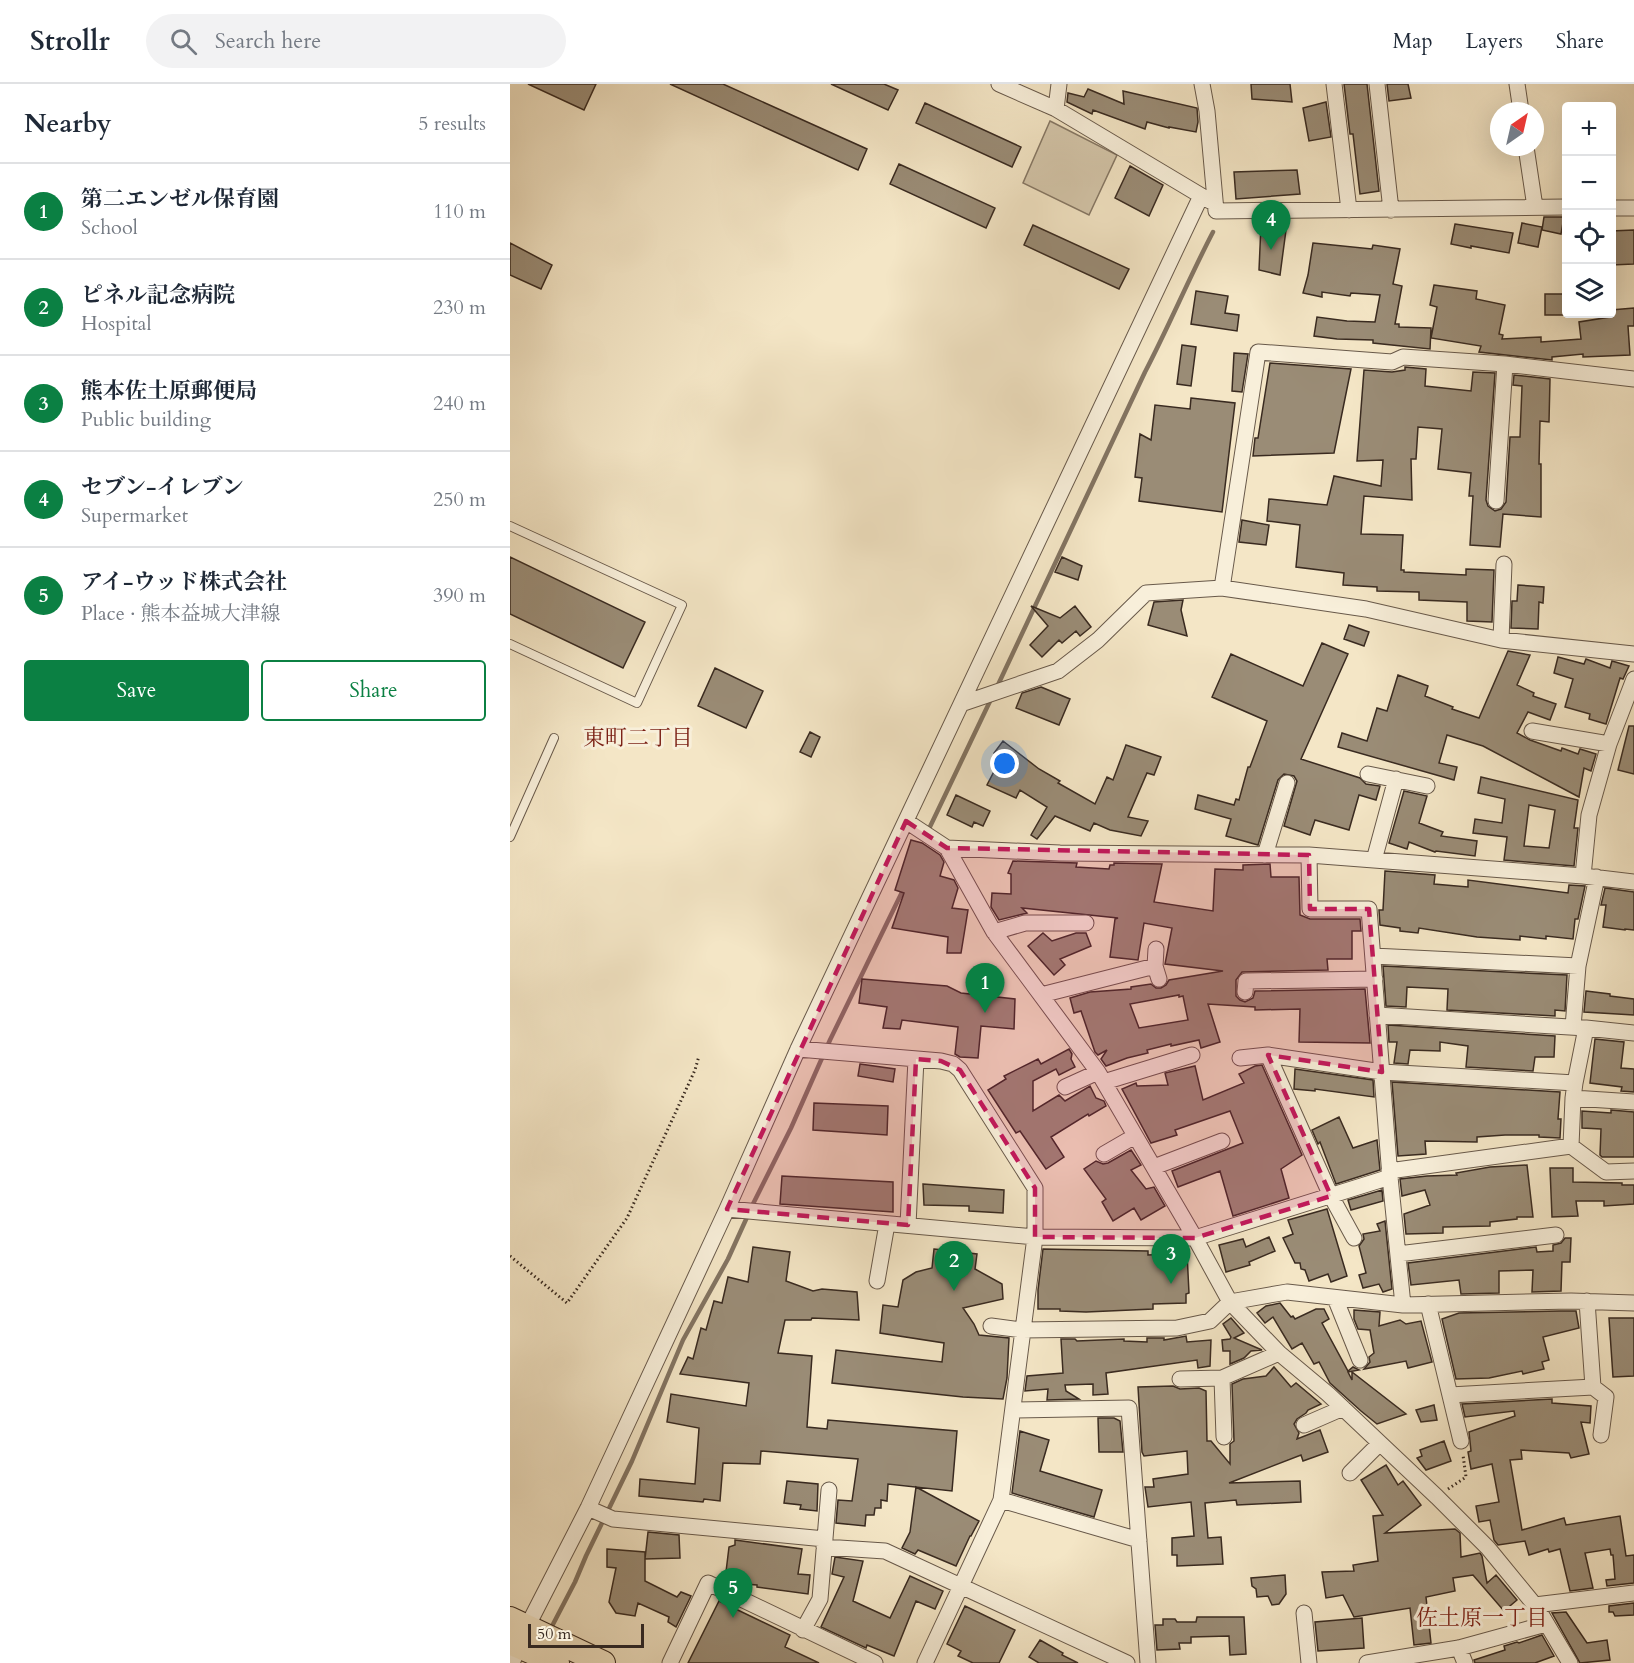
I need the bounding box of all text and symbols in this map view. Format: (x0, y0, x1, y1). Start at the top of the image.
search box (146, 14, 566, 68)
text: Strollr (30, 22, 110, 60)
icon: search (167, 25, 200, 58)
text: Search here (215, 26, 321, 56)
text: Map (1393, 27, 1433, 56)
text: Layers (1466, 27, 1523, 56)
text: Share (1556, 27, 1604, 56)
north arrow (1490, 102, 1544, 156)
map controls (1562, 102, 1616, 318)
button: + (1562, 102, 1616, 156)
text: Nearby (24, 106, 112, 141)
text: 5 results (418, 110, 486, 137)
button: − (1562, 156, 1616, 210)
text: 第二エンゼル保育園 (81, 184, 279, 214)
text: 1 (38, 198, 49, 225)
text: 110 m (433, 198, 486, 225)
pin: 4 (1252, 200, 1290, 250)
button: locate (1562, 210, 1616, 264)
text: School (81, 214, 138, 241)
button: layers (1562, 264, 1616, 318)
text: ピネル記念病院 (81, 280, 235, 310)
text: 2 (38, 294, 49, 321)
text: 230 m (433, 294, 486, 321)
text: Hospital (81, 310, 152, 337)
text: 熊本佐土原郵便局 (81, 376, 257, 406)
text: 3 (38, 390, 49, 417)
text: 240 m (433, 390, 486, 417)
text: Public building (81, 406, 211, 433)
text: セブン-イレブン (81, 472, 244, 502)
text: 4 (38, 486, 49, 513)
text: 250 m (433, 486, 486, 513)
text: Supermarket (81, 502, 188, 529)
text: アイ-ウッド株式会社 (81, 567, 287, 597)
text: 5 (38, 582, 49, 609)
text: 390 m (433, 582, 486, 609)
text: Place · 熊本益城大津線 (81, 600, 281, 627)
button: Save (24, 660, 249, 721)
button: Share (261, 660, 486, 721)
district label: 東町二丁目 (583, 723, 693, 753)
your location (990, 749, 1019, 778)
pin: 1 (966, 964, 1004, 1013)
pin: 3 (1152, 1234, 1190, 1284)
pin: 2 (934, 1242, 974, 1291)
pin: 5 (714, 1568, 752, 1618)
district label: 佐土原一丁目 (1416, 1603, 1548, 1633)
scale bar (528, 1621, 644, 1648)
text: 50 m (537, 1623, 571, 1645)

